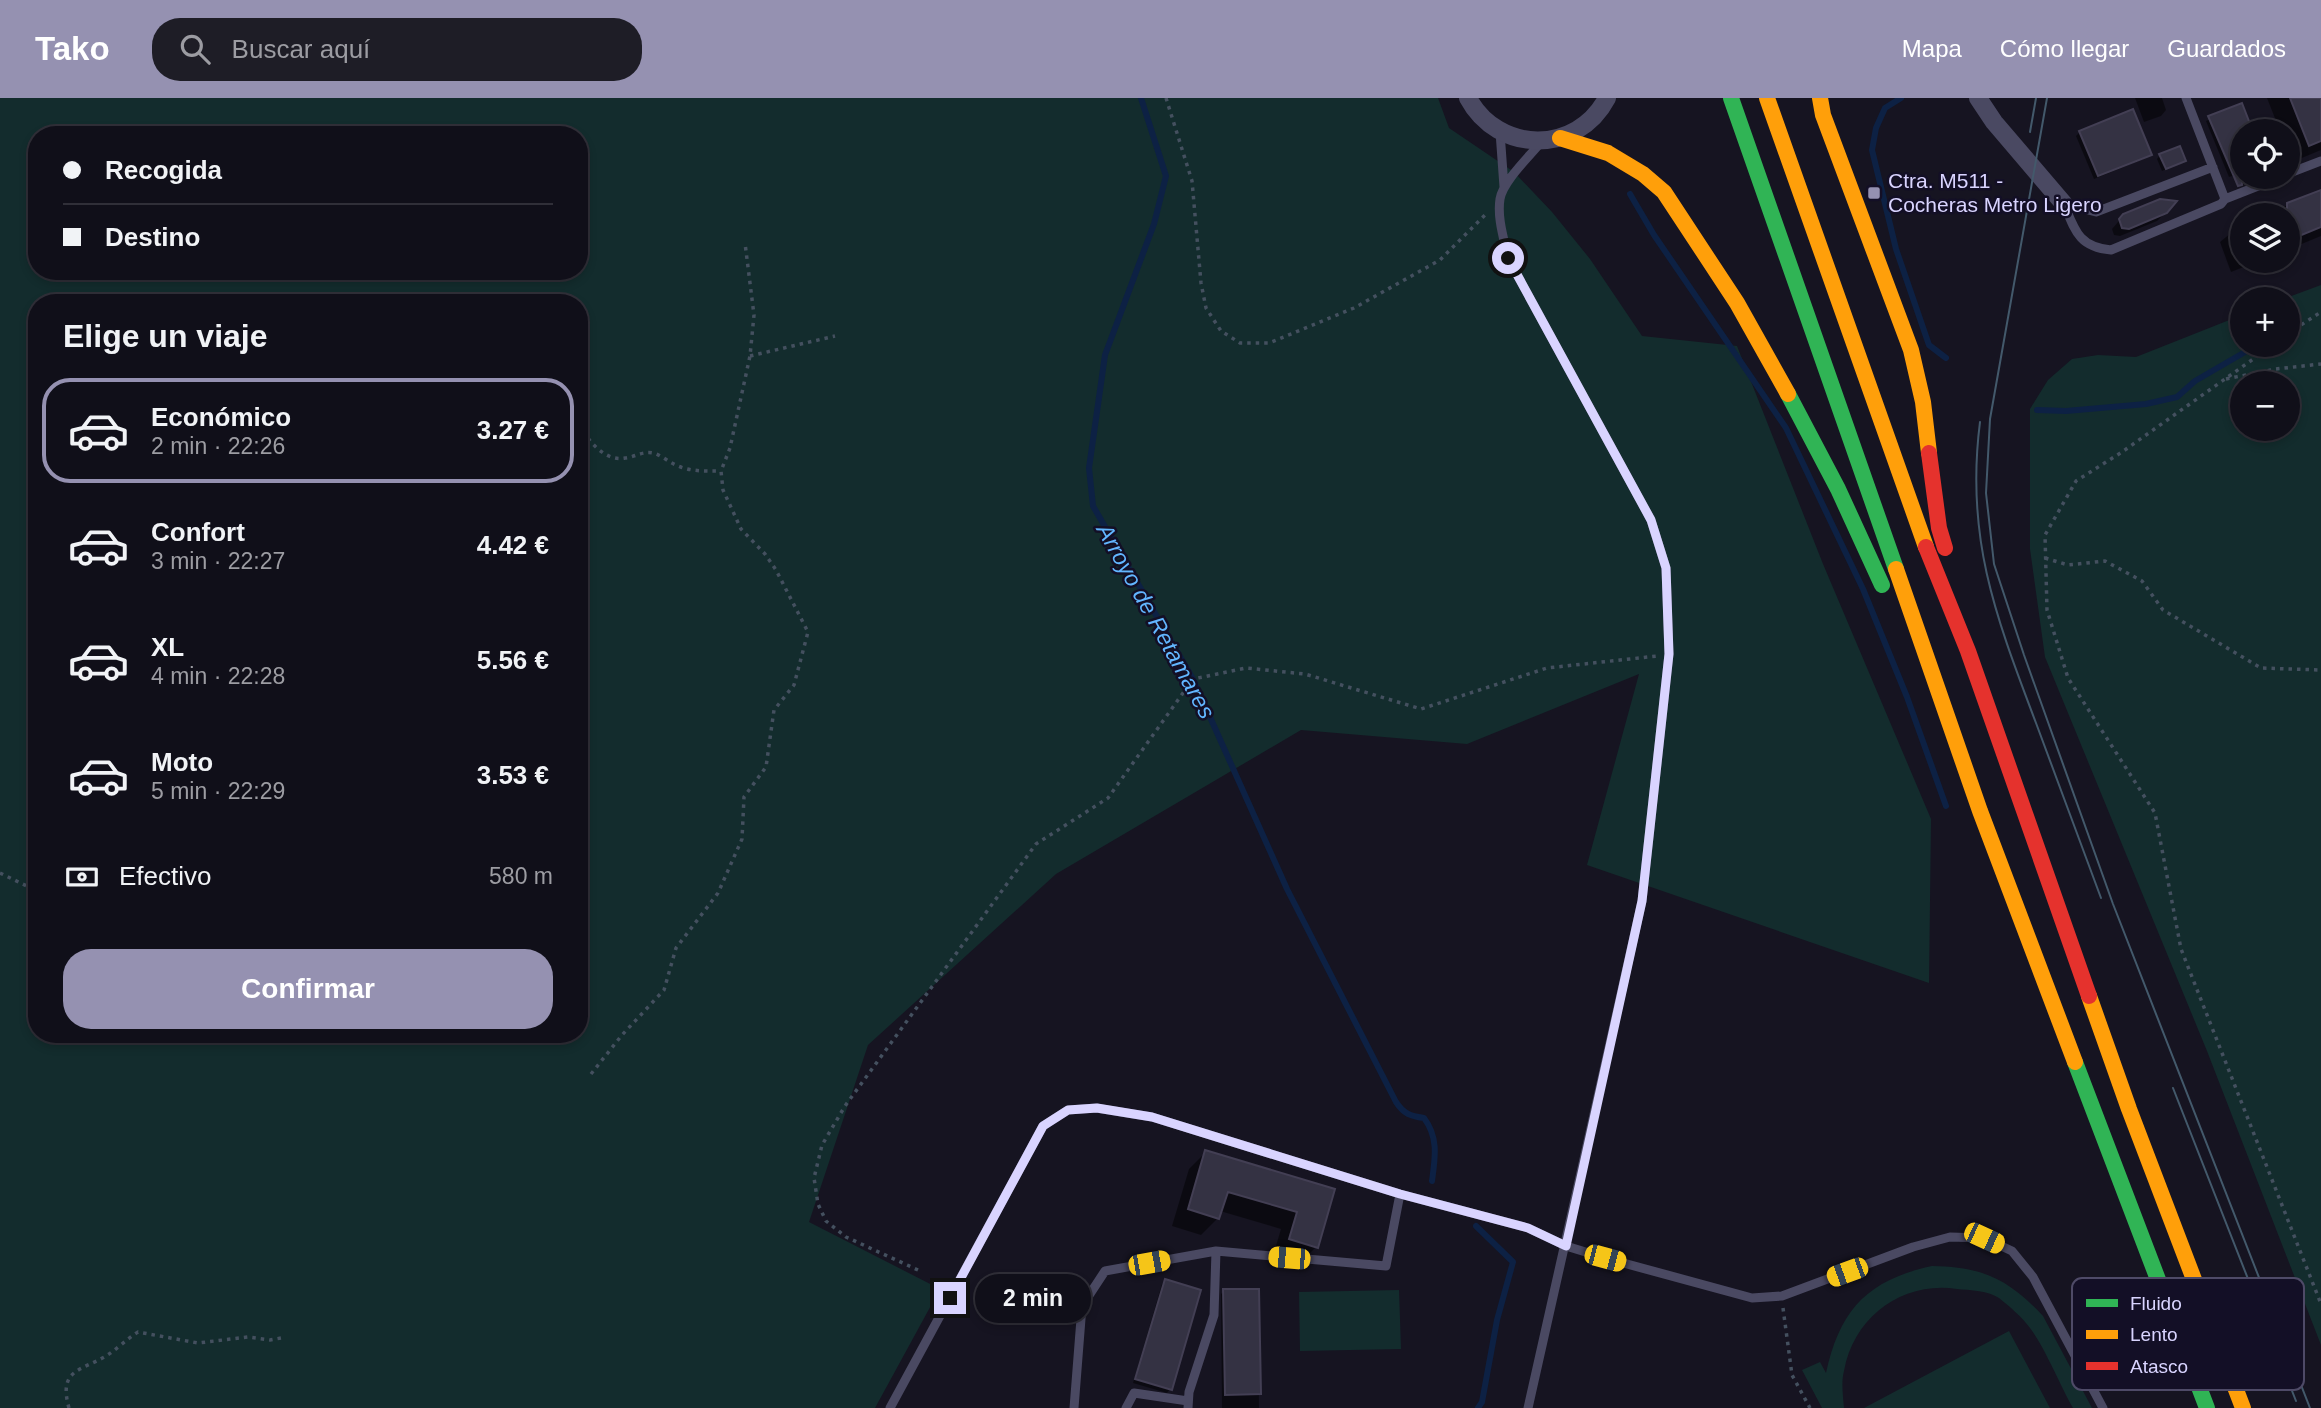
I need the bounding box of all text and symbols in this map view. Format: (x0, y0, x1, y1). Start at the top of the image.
search box (152, 18, 642, 81)
text: Tako (35, 30, 110, 67)
icon: search (176, 30, 214, 68)
text: Buscar aquí (232, 34, 370, 64)
text: Mapa (1902, 35, 1962, 62)
text: Cómo llegar (2000, 35, 2129, 62)
text: Guardados (2167, 35, 2286, 62)
map controls (2230, 119, 2300, 441)
button: locate (2230, 119, 2300, 189)
text: Recogida (105, 155, 222, 185)
place label: Ctra. M511 - Cocheras Metro Ligero (1888, 169, 2102, 216)
marker: Ctra. M511 - Cocheras Metro Ligero (1866, 185, 1882, 201)
button: layers (2230, 203, 2300, 273)
text: Destino (105, 222, 200, 252)
route start (1492, 242, 1524, 274)
button: + (2230, 287, 2300, 357)
text: Elige un viaje (63, 318, 268, 354)
button: − (2230, 371, 2300, 441)
icon: car (67, 399, 130, 462)
text: Económico (151, 402, 291, 432)
text: 3.27 € (477, 415, 549, 445)
text: 2 min · 22:26 (151, 433, 285, 459)
icon: car (67, 514, 130, 577)
text: Confort (151, 517, 245, 547)
water label: Arroyo de Retamares (1091, 517, 1221, 723)
text: 4.42 € (477, 530, 549, 560)
text: 3 min · 22:27 (151, 548, 285, 574)
icon: car (67, 629, 130, 692)
text: XL (151, 632, 184, 662)
text: 5.56 € (477, 645, 549, 675)
text: 4 min · 22:28 (151, 663, 285, 689)
icon: car (67, 744, 130, 807)
text: Moto (151, 747, 213, 777)
text: 3.53 € (477, 760, 549, 790)
text: 5 min · 22:29 (151, 778, 285, 804)
icon: cash (63, 858, 101, 896)
text: Efectivo (119, 861, 212, 891)
text: 580 m (489, 863, 553, 889)
button: Confirmar (63, 949, 553, 1029)
car (1961, 1220, 2008, 1256)
car (1582, 1242, 1629, 1274)
car (1268, 1246, 1311, 1270)
car (1127, 1249, 1172, 1277)
car (1824, 1255, 1871, 1289)
callout: 2 min (974, 1274, 1090, 1322)
legend (2072, 1278, 2304, 1390)
route end (934, 1282, 966, 1314)
text: 2 min (1003, 1285, 1063, 1311)
text: Fluido (2130, 1293, 2182, 1314)
text: Lento (2130, 1324, 2178, 1345)
text: Atasco (2130, 1356, 2188, 1377)

